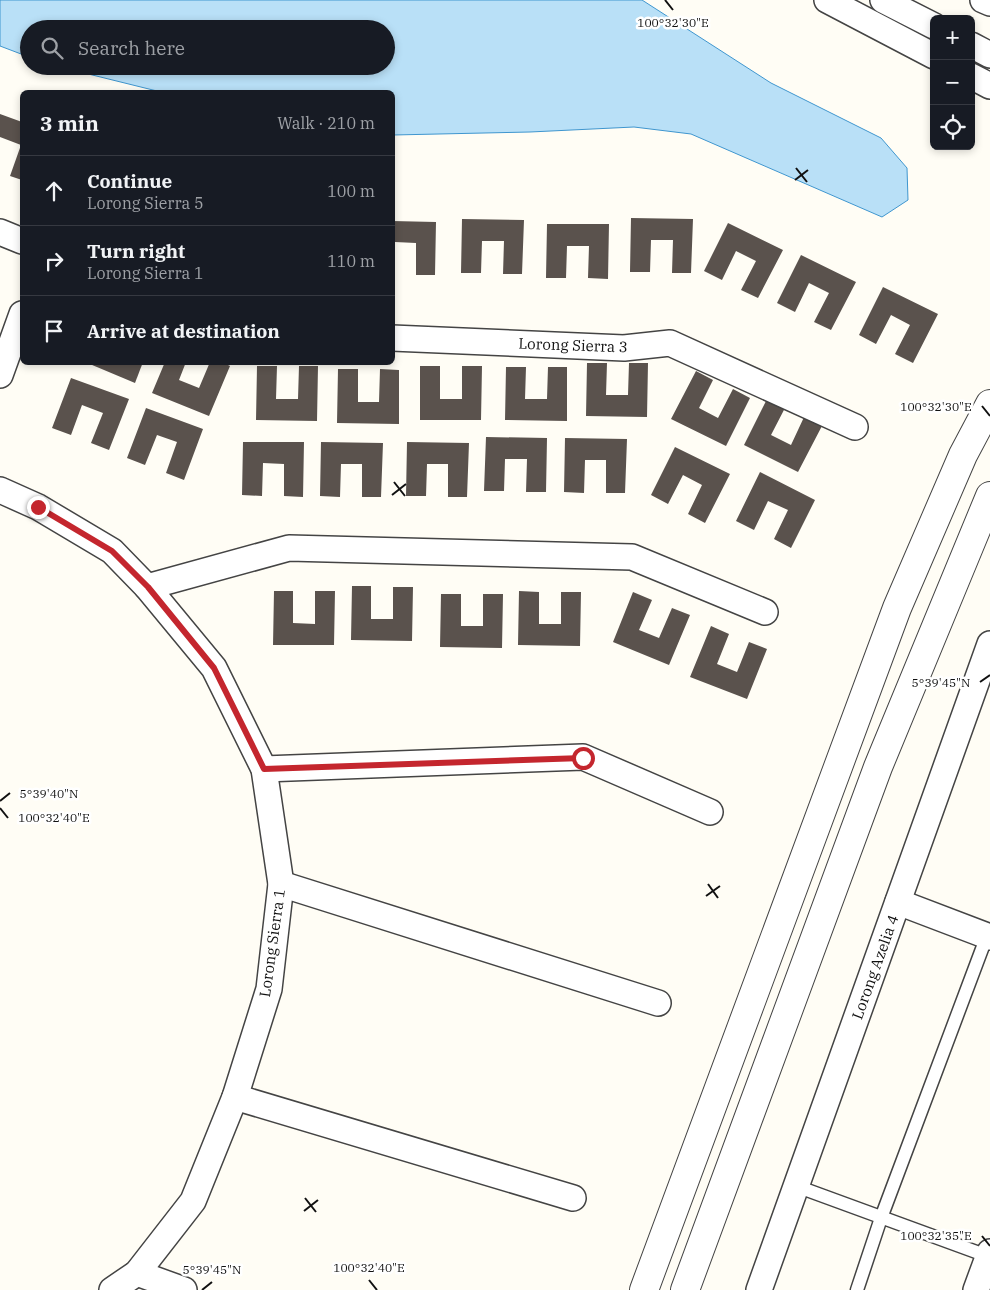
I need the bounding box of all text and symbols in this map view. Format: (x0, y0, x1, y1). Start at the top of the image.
text: 100°32'30"E (637, 15, 709, 30)
map controls (930, 15, 975, 150)
button: + (930, 15, 975, 60)
search box (20, 20, 395, 75)
icon: search (38, 34, 66, 62)
text: Search here (78, 36, 185, 60)
button: − (930, 60, 975, 105)
button: locate (930, 105, 975, 150)
text: 3 min (40, 109, 99, 137)
text: Walk · 210 m (277, 113, 375, 133)
text: Continue (87, 169, 172, 193)
icon: ahead (40, 177, 68, 205)
text: 100 m (327, 181, 375, 201)
text: Lorong Sierra 5 (87, 193, 204, 213)
text: Turn right (87, 239, 185, 263)
icon: right (40, 247, 68, 275)
text: 110 m (327, 251, 375, 271)
text: Lorong Sierra 1 (87, 263, 204, 283)
icon: arrive (40, 317, 68, 345)
text: Arrive at destination (87, 319, 280, 343)
street label: Lorong Sierra 3 (518, 334, 628, 356)
text: 100°32'30"E (900, 399, 972, 414)
route end (27, 496, 50, 519)
text: 5°39'45"N (912, 675, 970, 690)
route start (572, 747, 595, 770)
text: 5°39'40"N (20, 786, 78, 801)
text: 100°32'40"E (18, 810, 90, 825)
street label: Lorong Sierra 1 (255, 888, 289, 998)
street label: Lorong Azelia 4 (847, 912, 903, 1022)
text: 100°32'35"E (900, 1228, 972, 1243)
text: 100°32'40"E (333, 1260, 405, 1275)
text: 5°39'45"N (183, 1262, 241, 1277)

